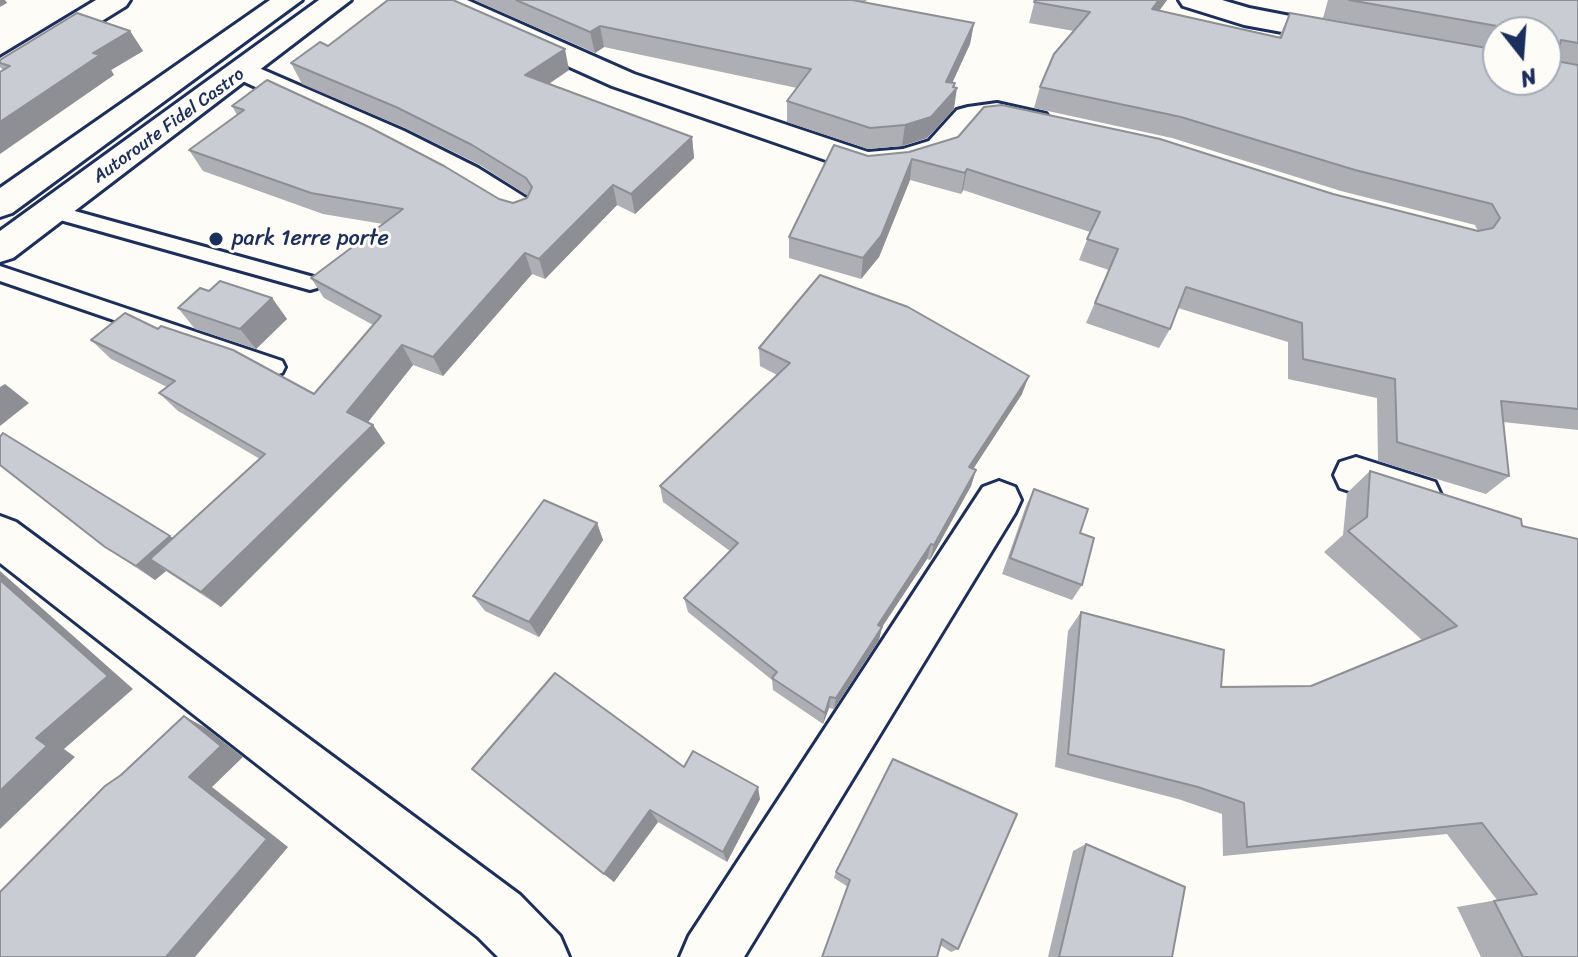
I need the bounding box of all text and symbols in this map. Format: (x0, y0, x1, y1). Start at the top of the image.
north arrow (1482, 16, 1562, 96)
text: N (1516, 57, 1542, 98)
street label: Autoroute Fidel Castro (89, 64, 249, 188)
place label: park 1erre porte (232, 226, 389, 252)
marker: park 1erre porte (207, 230, 225, 248)

